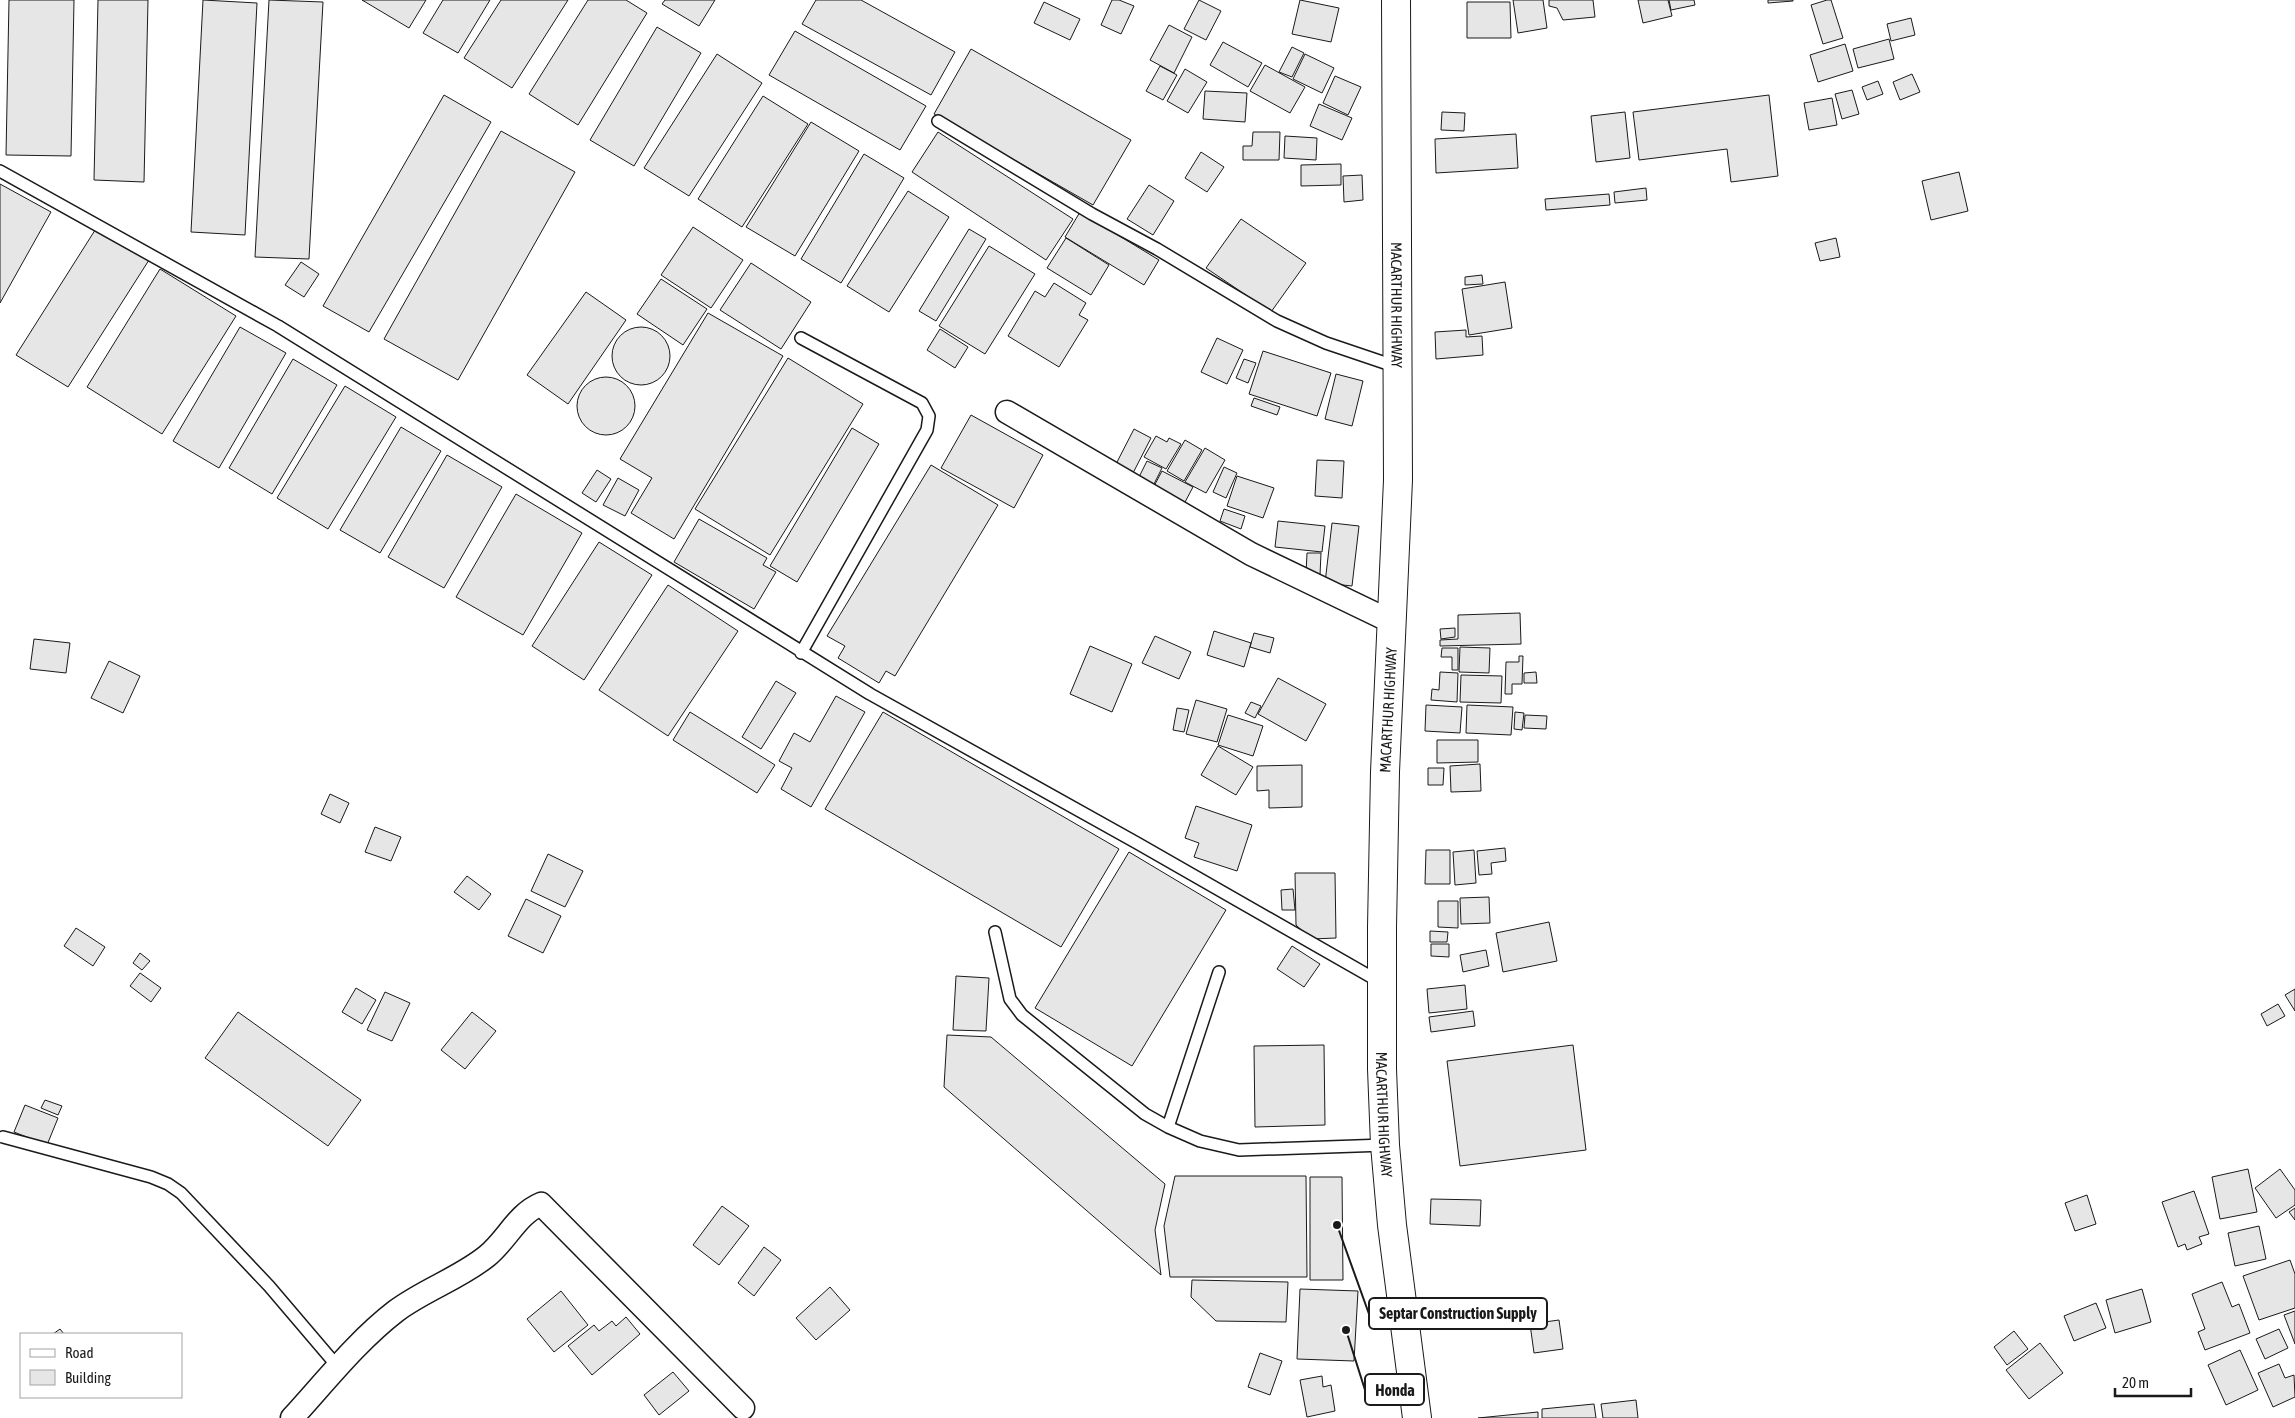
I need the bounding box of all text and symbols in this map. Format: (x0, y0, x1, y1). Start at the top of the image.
street label: MACARTHUR HIGHWAY (1389, 242, 1406, 368)
street label: MACARTHUR HIGHWAY (1376, 646, 1400, 773)
street label: MACARTHUR HIGHWAY (1374, 1052, 1396, 1178)
callout: Septar Construction Supply (1369, 1298, 1547, 1329)
text: Septar Construction Supply (1379, 1304, 1537, 1322)
legend (20, 1333, 182, 1398)
text: Road (65, 1344, 94, 1361)
scale bar (2115, 1366, 2191, 1398)
text: Building (65, 1369, 111, 1386)
callout: Honda (1365, 1374, 1424, 1405)
text: 20 m (2122, 1374, 2149, 1391)
text: Honda (1375, 1381, 1415, 1399)

